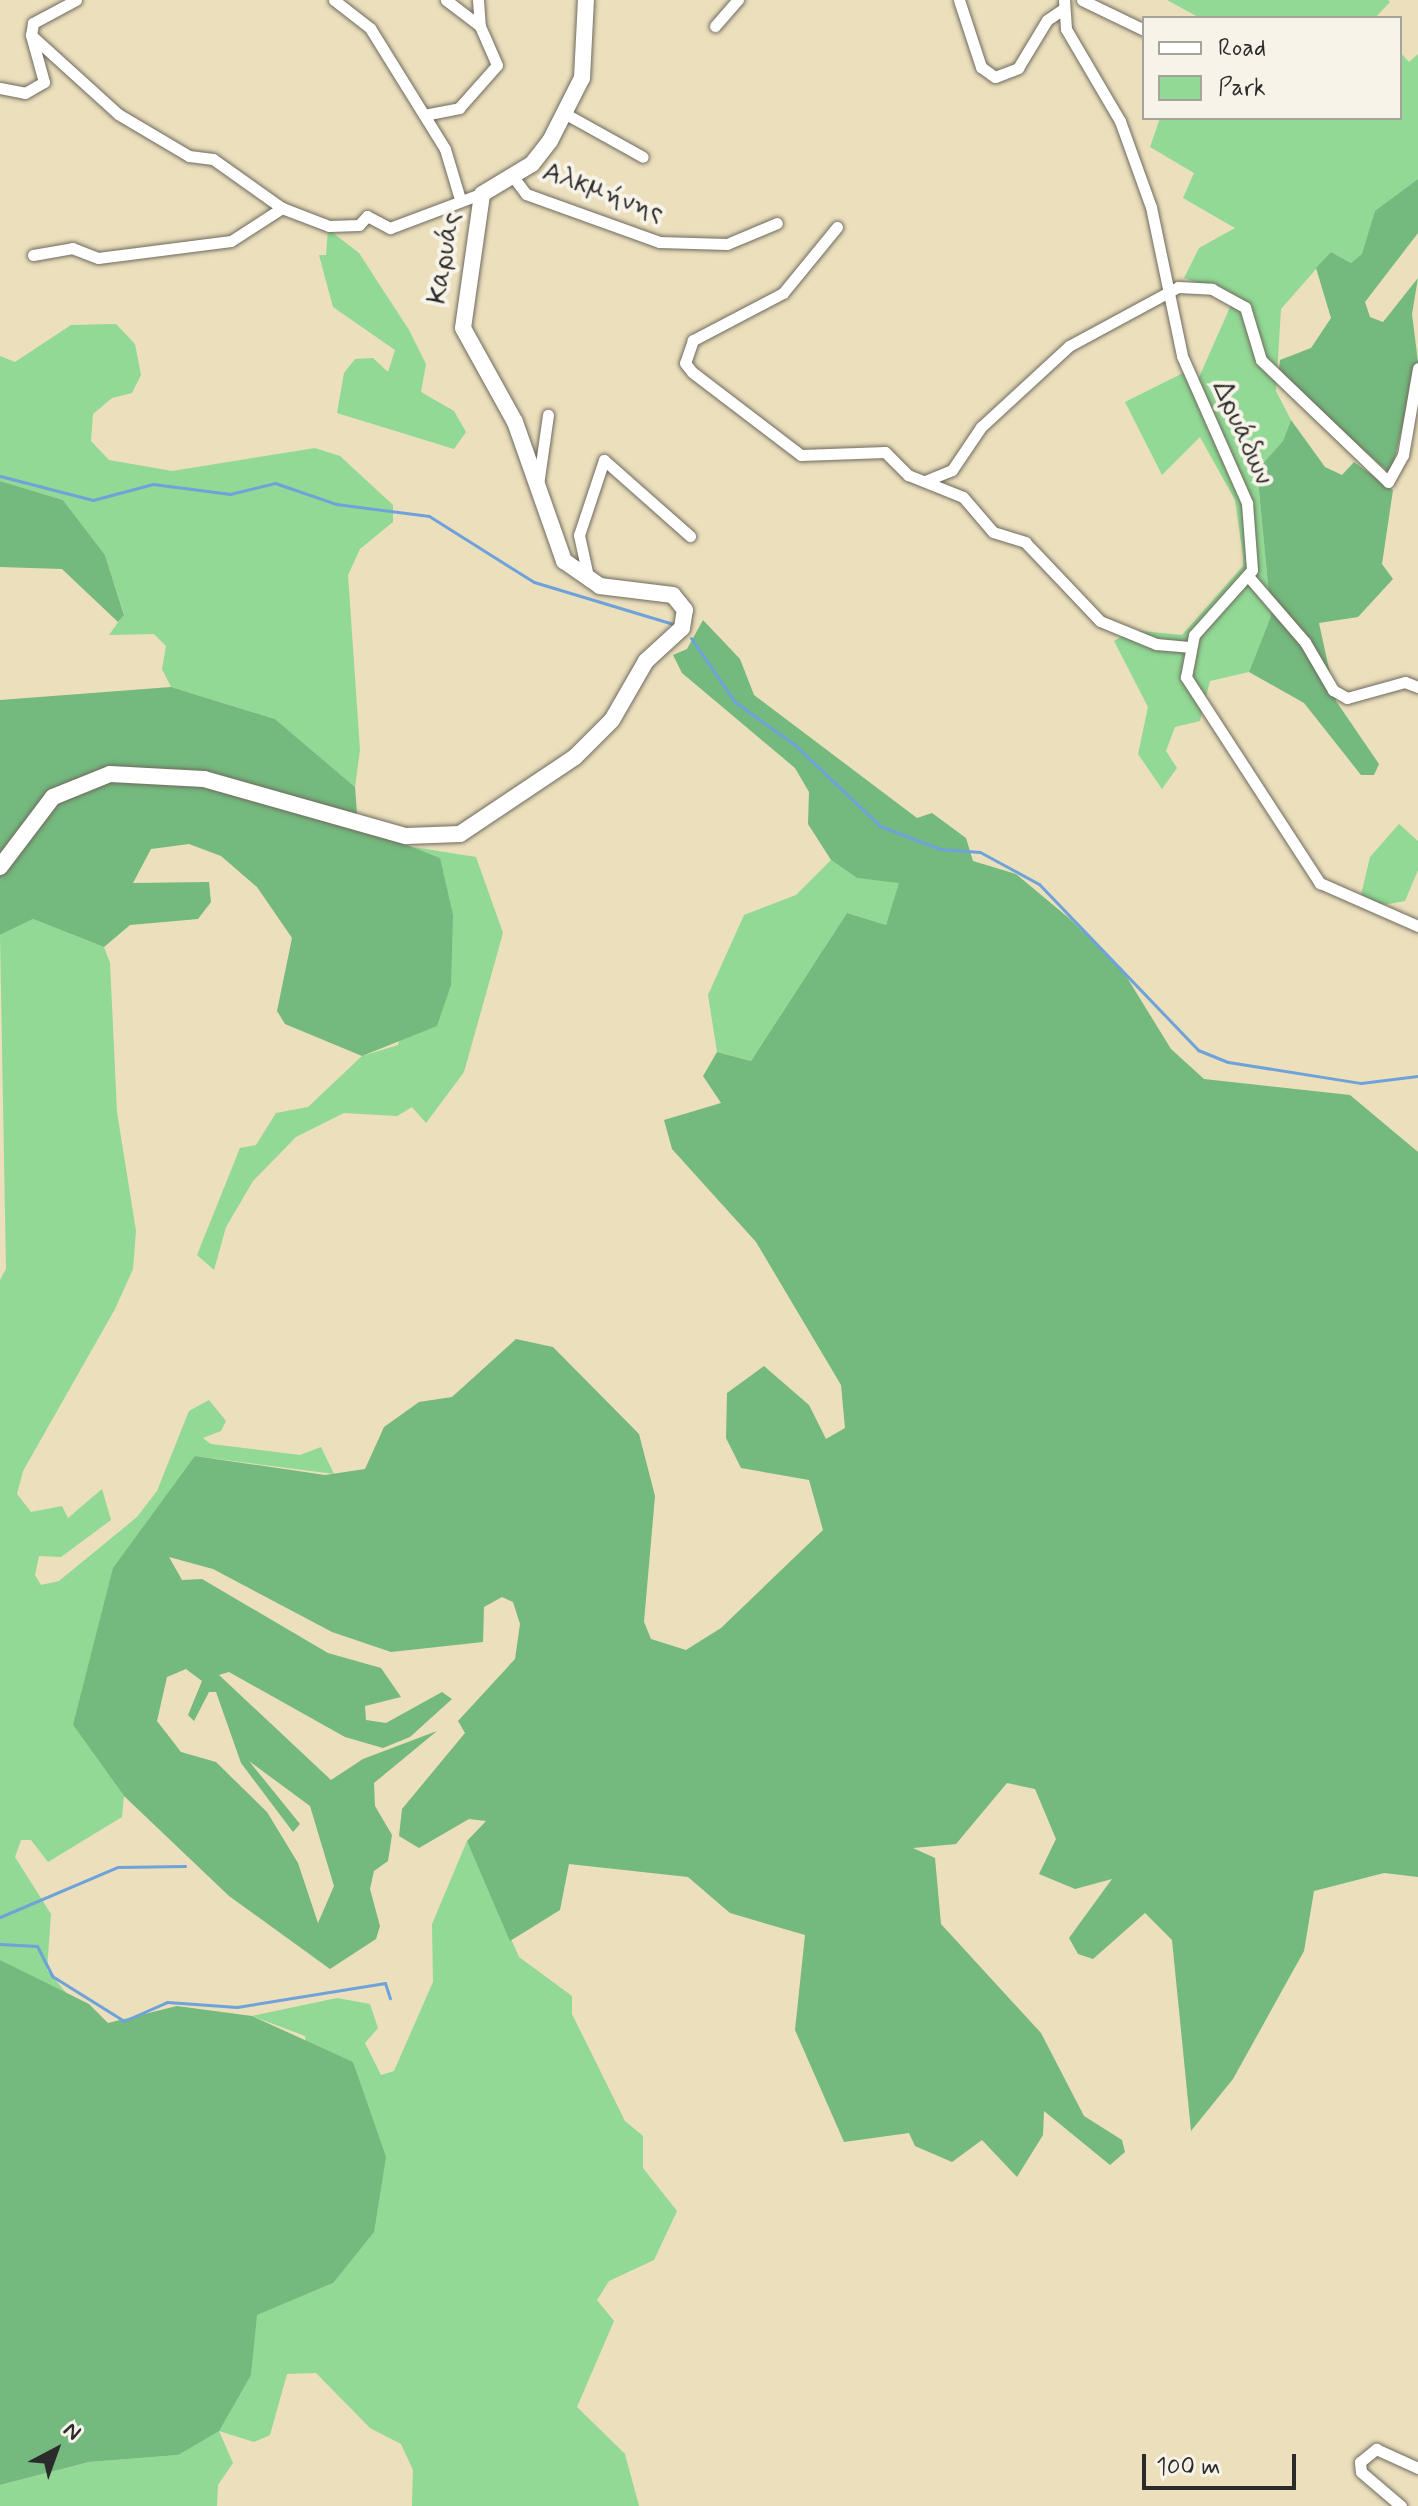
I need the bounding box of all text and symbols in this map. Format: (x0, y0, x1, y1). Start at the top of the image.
legend (1142, 16, 1402, 120)
text: Road (1218, 33, 1266, 64)
text: Park (1218, 73, 1266, 104)
street label: Αλκμήνης (538, 156, 668, 230)
street label: Καρυάς (421, 210, 469, 306)
street label: Δρυάδων (1204, 376, 1280, 490)
north arrow (16, 2410, 96, 2490)
text: N (57, 2417, 86, 2447)
scale bar (1146, 2438, 1300, 2488)
text: 100 m (1156, 2452, 1220, 2483)

